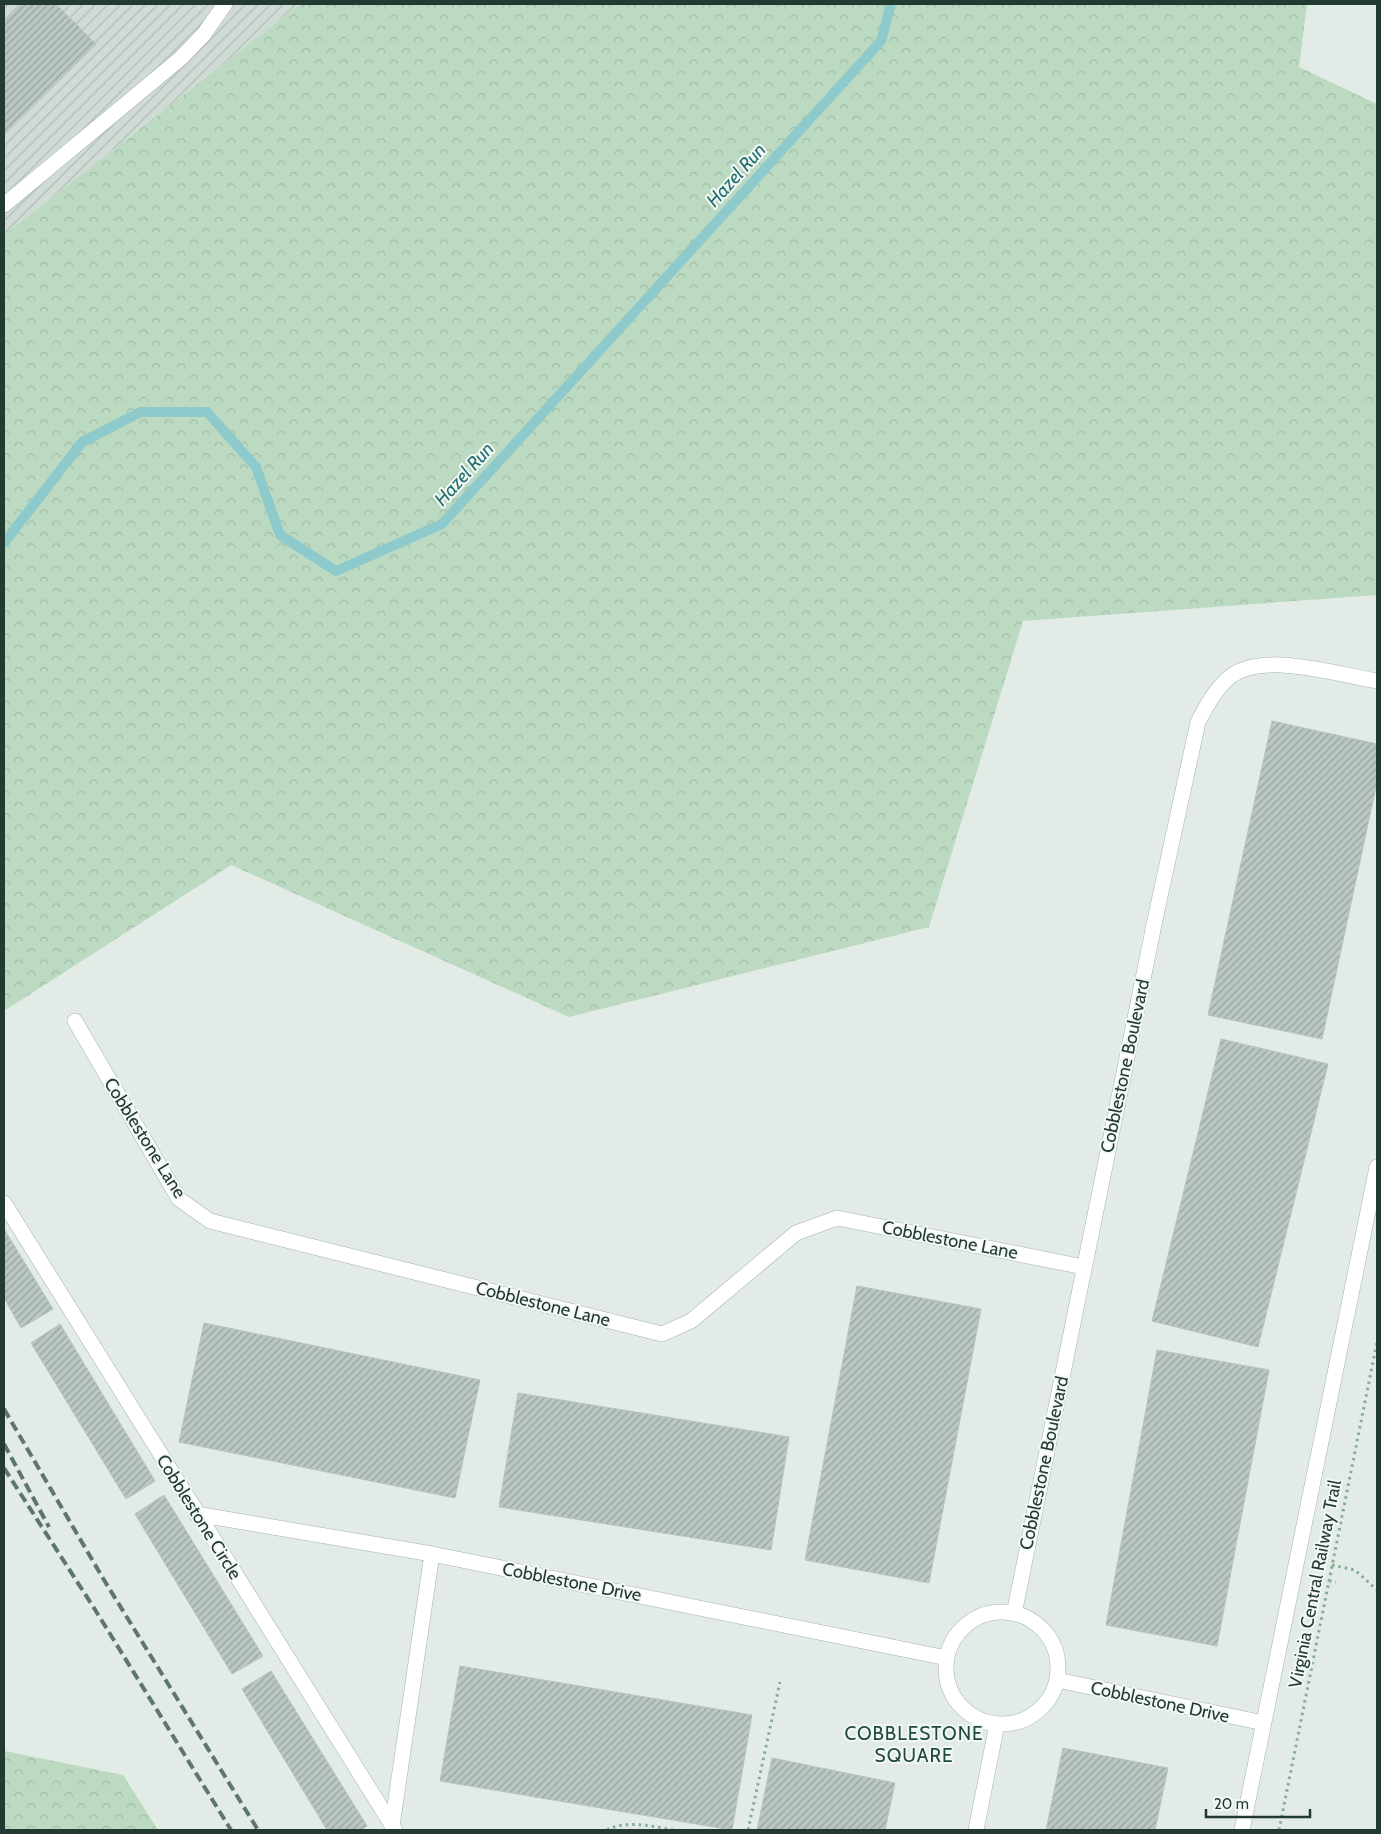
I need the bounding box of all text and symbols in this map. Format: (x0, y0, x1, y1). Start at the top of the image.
water label: Hazel Run (701, 138, 771, 212)
water label: Hazel Run (429, 437, 499, 511)
street label: Cobblestone Boulevard (1096, 977, 1154, 1155)
street label: Cobblestone Lane (99, 1074, 191, 1202)
street label: Cobblestone Lane (880, 1216, 1020, 1264)
street label: Cobblestone Lane (474, 1277, 612, 1331)
street label: Cobblestone Boulevard (1015, 1374, 1073, 1552)
street label: Cobblestone Circle (152, 1450, 246, 1584)
street label: Virginia Central Railway Trail (1284, 1477, 1346, 1690)
street label: Cobblestone Drive (501, 1558, 643, 1606)
street label: Cobblestone Drive (1089, 1677, 1231, 1727)
district label: COBBLESTONE SQUARE (844, 1722, 984, 1767)
scale bar (1206, 1786, 1310, 1818)
text: 20 m (1214, 1795, 1249, 1813)

